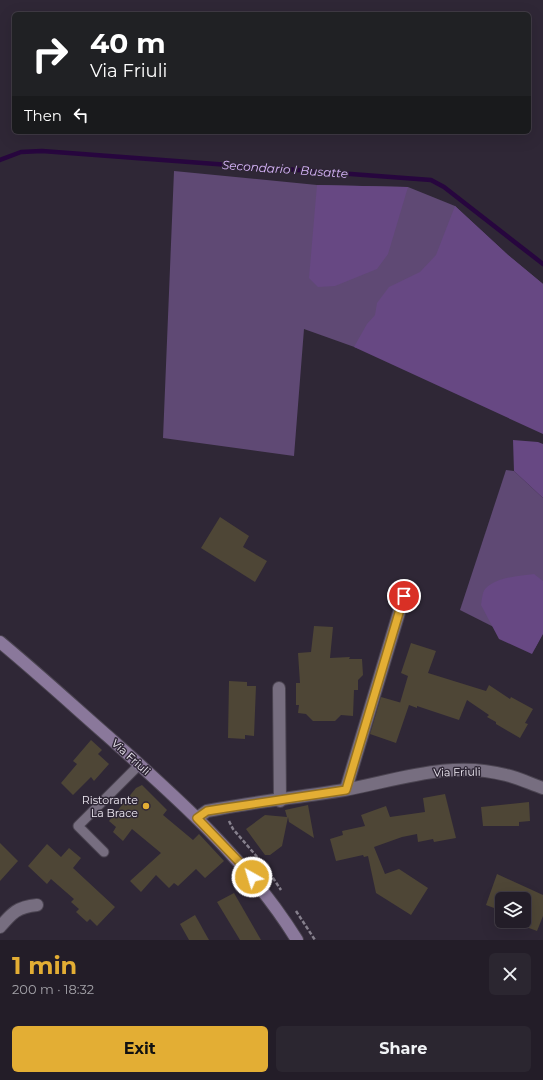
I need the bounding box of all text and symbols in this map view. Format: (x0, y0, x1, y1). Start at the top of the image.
text: 40 m (90, 26, 166, 60)
icon: right (24, 28, 76, 80)
text: Via Friuli (90, 60, 167, 82)
icon: left (70, 104, 92, 126)
text: Then (24, 106, 62, 125)
water label: Secondario I Busatte (221, 157, 349, 181)
pin (387, 579, 421, 613)
icon: arrive (393, 585, 415, 607)
street label: Via Friuli (109, 736, 153, 778)
street label: Via Friuli (433, 765, 481, 779)
place label: Ristorante La Brace (82, 793, 138, 820)
marker: Ristorante La Brace (141, 801, 151, 811)
position arrow (231, 856, 273, 898)
map controls (495, 892, 531, 928)
button: layers (495, 892, 531, 928)
text: 1 min (12, 951, 77, 980)
button: close (489, 953, 531, 995)
text: 200 m · 18:32 (12, 981, 94, 997)
button: Exit (12, 1026, 268, 1072)
button: Share (276, 1026, 531, 1072)

